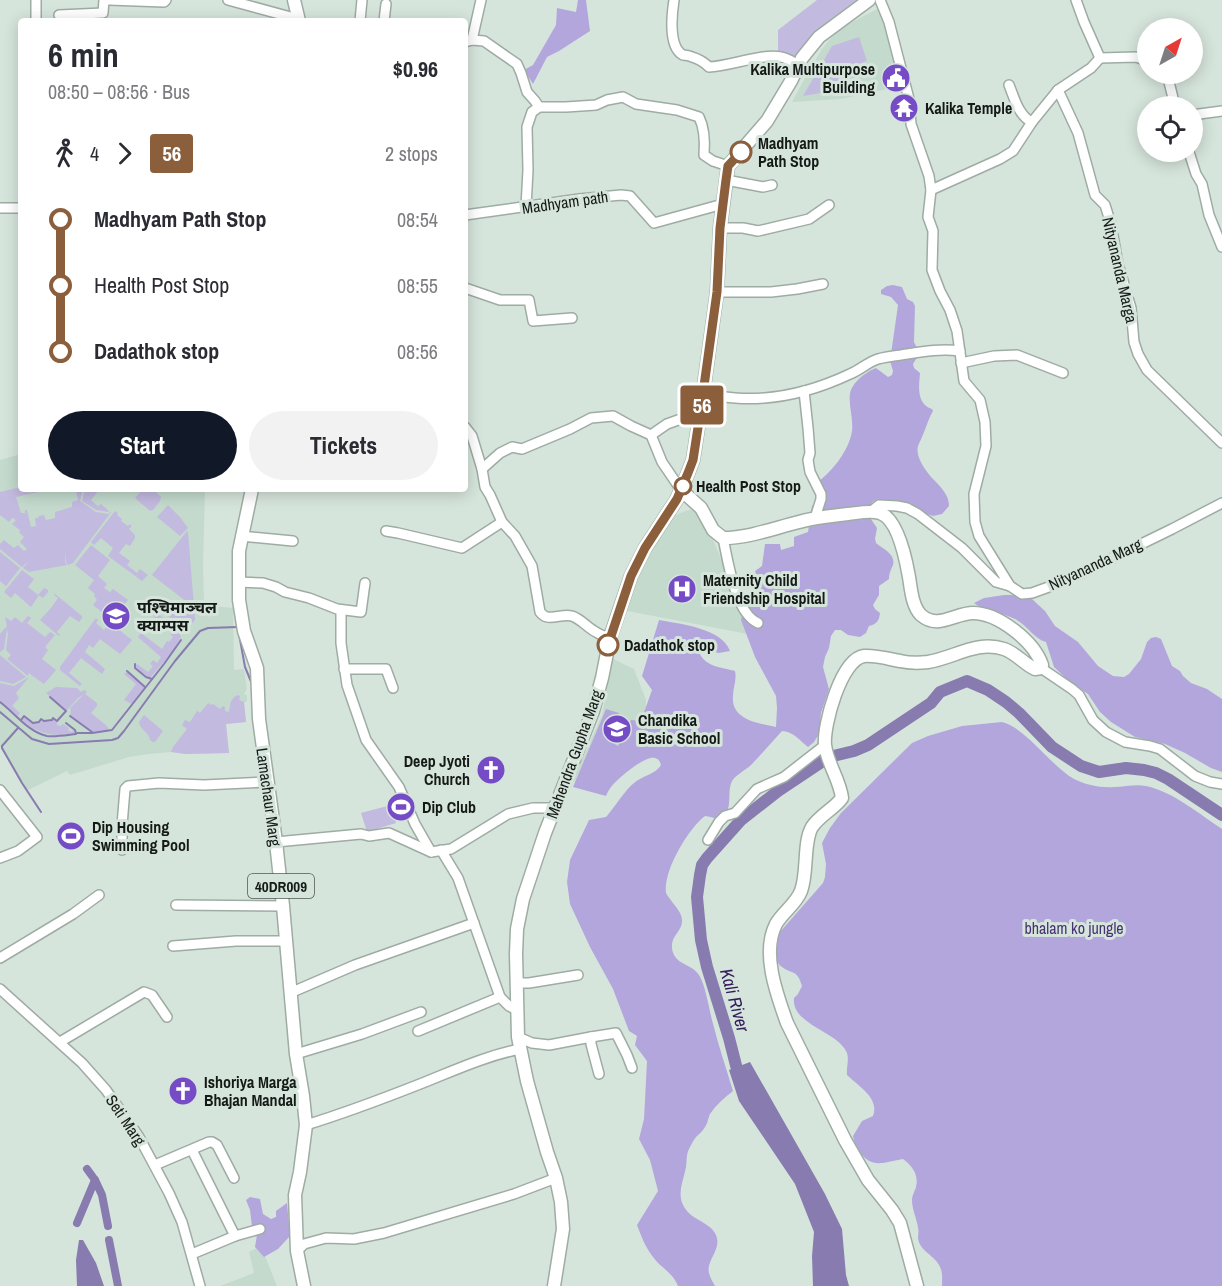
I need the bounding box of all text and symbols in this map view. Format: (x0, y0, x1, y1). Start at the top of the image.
north arrow (1137, 18, 1203, 84)
map controls (1137, 18, 1203, 162)
text: 6 min (48, 33, 119, 77)
text: $0.96 (393, 54, 438, 84)
place label: Kalika Multipurpose Building (750, 58, 875, 98)
public building icon: Kalika Multipurpose Building (880, 62, 912, 94)
text: 08:50 – 08:56 · Bus (48, 78, 190, 105)
temple icon: Kalika Temple (888, 92, 920, 124)
button: locate (1137, 96, 1203, 162)
place label: Kalika Temple (925, 97, 1012, 119)
place label: Madhyam Path Stop (758, 132, 819, 172)
icon: walk (48, 137, 81, 170)
icon: forward (108, 137, 141, 170)
text: 56 (162, 139, 181, 168)
text: 4 (90, 140, 99, 167)
text: 2 stops (385, 140, 438, 167)
marker: Madhyam Path Stop (730, 141, 752, 163)
street label: Madhyam path (520, 185, 610, 219)
text: Madhyam Path Stop (94, 204, 266, 234)
text: 08:54 (397, 206, 438, 233)
street label: Nityananda Marga (1097, 215, 1143, 326)
text: Health Post Stop (94, 270, 229, 300)
text: 08:55 (397, 272, 438, 299)
text: Dadathok stop (94, 336, 219, 366)
text: 08:56 (397, 338, 438, 365)
line badge: 56 (675, 386, 729, 424)
text: 56 (692, 391, 712, 420)
button: Start (48, 411, 237, 480)
button: Tickets (249, 411, 438, 480)
place label: Health Post Stop (696, 475, 801, 497)
marker: Health Post Stop (674, 477, 692, 495)
street label: Nityananda Marg (1045, 532, 1146, 595)
place label: Maternity Child Friendship Hospital (703, 569, 825, 609)
hospital icon: Maternity Child Friendship Hospital (666, 573, 698, 605)
place label: पश्‍चिमाञ्‍चल क्याम्पस (137, 596, 218, 636)
school or university icon: पश्‍चिमाञ्‍चल क्याम्पस (100, 600, 132, 632)
marker: Dadathok stop (597, 634, 619, 656)
place label: Dadathok stop (624, 634, 715, 656)
street label: Mahendra Gupha Marg (540, 686, 608, 821)
place label: Chandika Basic School (638, 709, 720, 749)
school or university icon: Chandika Basic School (601, 713, 633, 745)
street label: Lamachaur Marg (251, 746, 287, 848)
place label: Deep Jyoti Church (404, 750, 470, 790)
church icon: Deep Jyoti Church (475, 754, 507, 786)
sports icon: Dip Club (385, 791, 417, 823)
place label: Dip Club (422, 796, 476, 818)
place label: Dip Housing Swimming Pool (92, 816, 190, 856)
sports icon: Dip Housing Swimming Pool (55, 820, 87, 852)
road number: 40DR009 (248, 874, 314, 898)
park label: bhalam ko jungle (1024, 917, 1124, 939)
water label: Kali River (714, 965, 756, 1036)
place label: Ishoriya Marga Bhajan Mandal (204, 1071, 297, 1111)
church icon: Ishoriya Marga Bhajan Mandal (167, 1075, 199, 1107)
street label: Seti Marg (101, 1090, 151, 1150)

